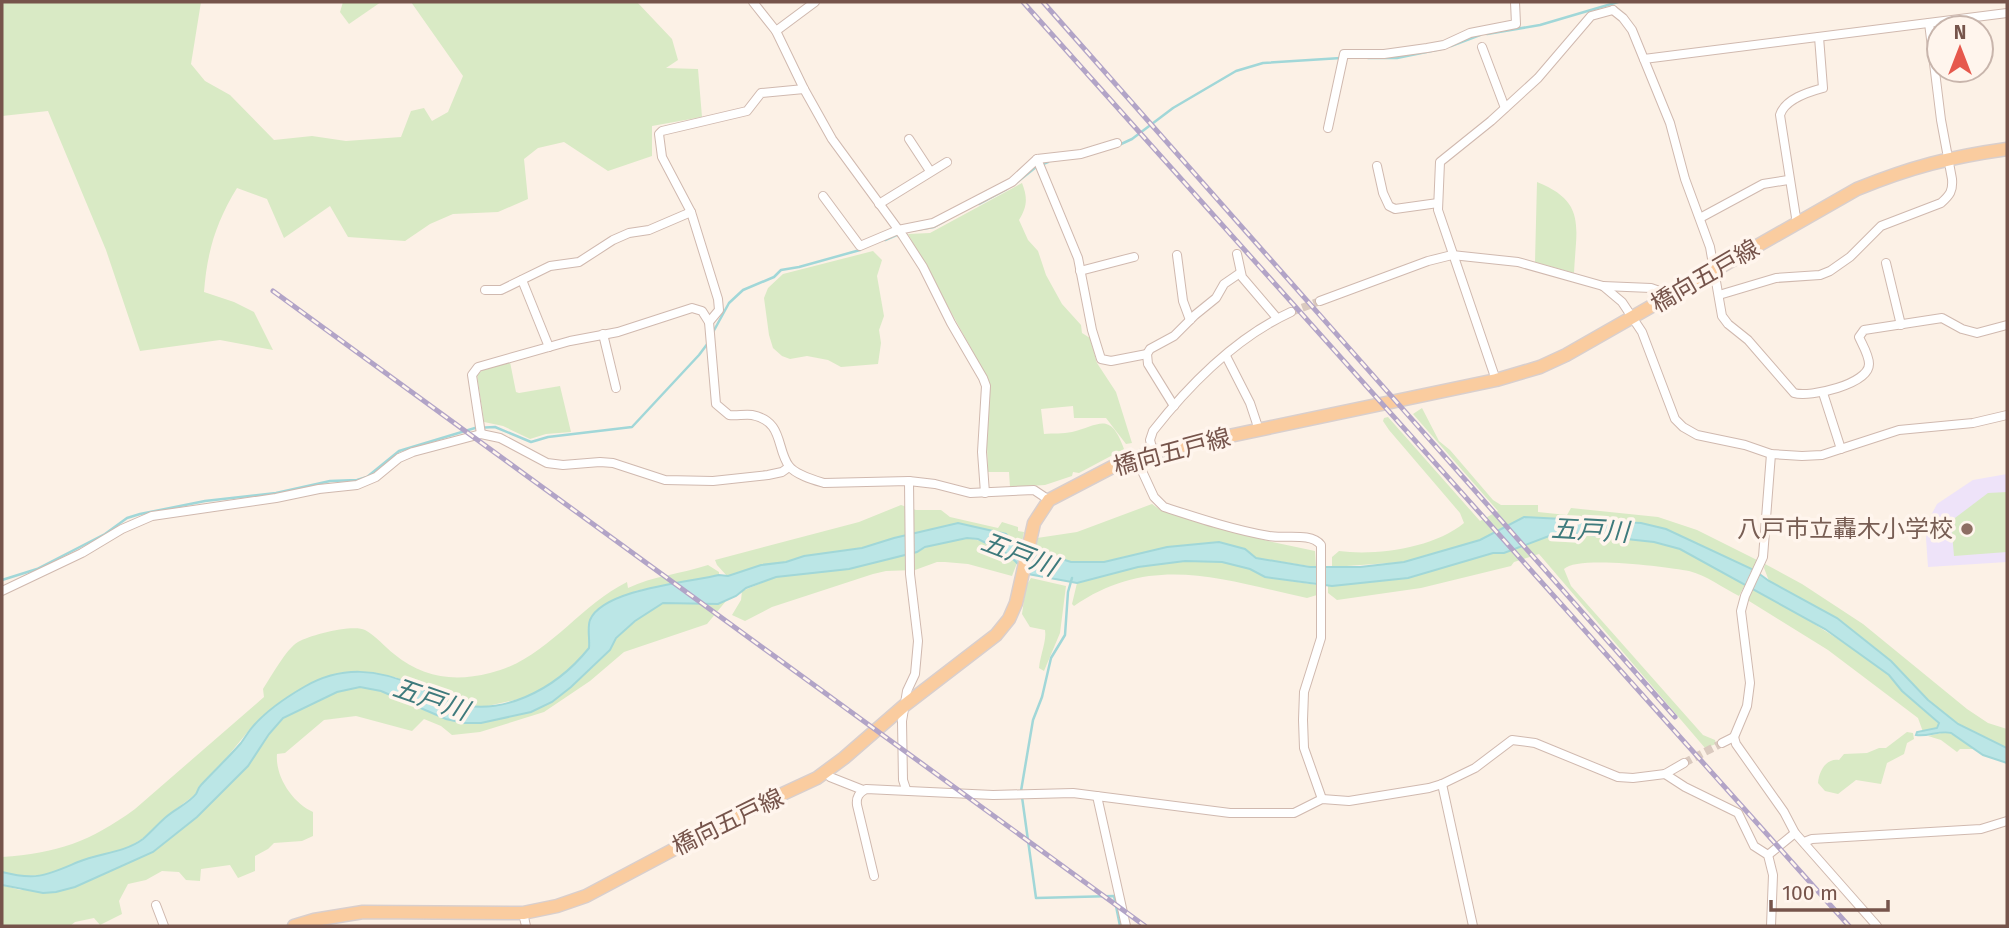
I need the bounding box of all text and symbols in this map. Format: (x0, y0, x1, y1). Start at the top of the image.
north arrow (1925, 14, 1995, 84)
text: N (1954, 21, 1966, 44)
street label: 橋向五戸線 (1646, 234, 1764, 318)
street label: 橋向五戸線 (1110, 423, 1234, 481)
water label: 五戸川 (1550, 513, 1633, 548)
place label: 八戸市立轟木小学校 (1737, 515, 1953, 543)
marker: 八戸市立轟木小学校 (1959, 521, 1975, 537)
water label: 五戸川 (977, 526, 1064, 584)
water label: 五戸川 (389, 672, 476, 728)
street label: 橋向五戸線 (668, 783, 788, 861)
scale bar (1771, 869, 1888, 913)
text: 100 m (1782, 880, 1838, 906)

